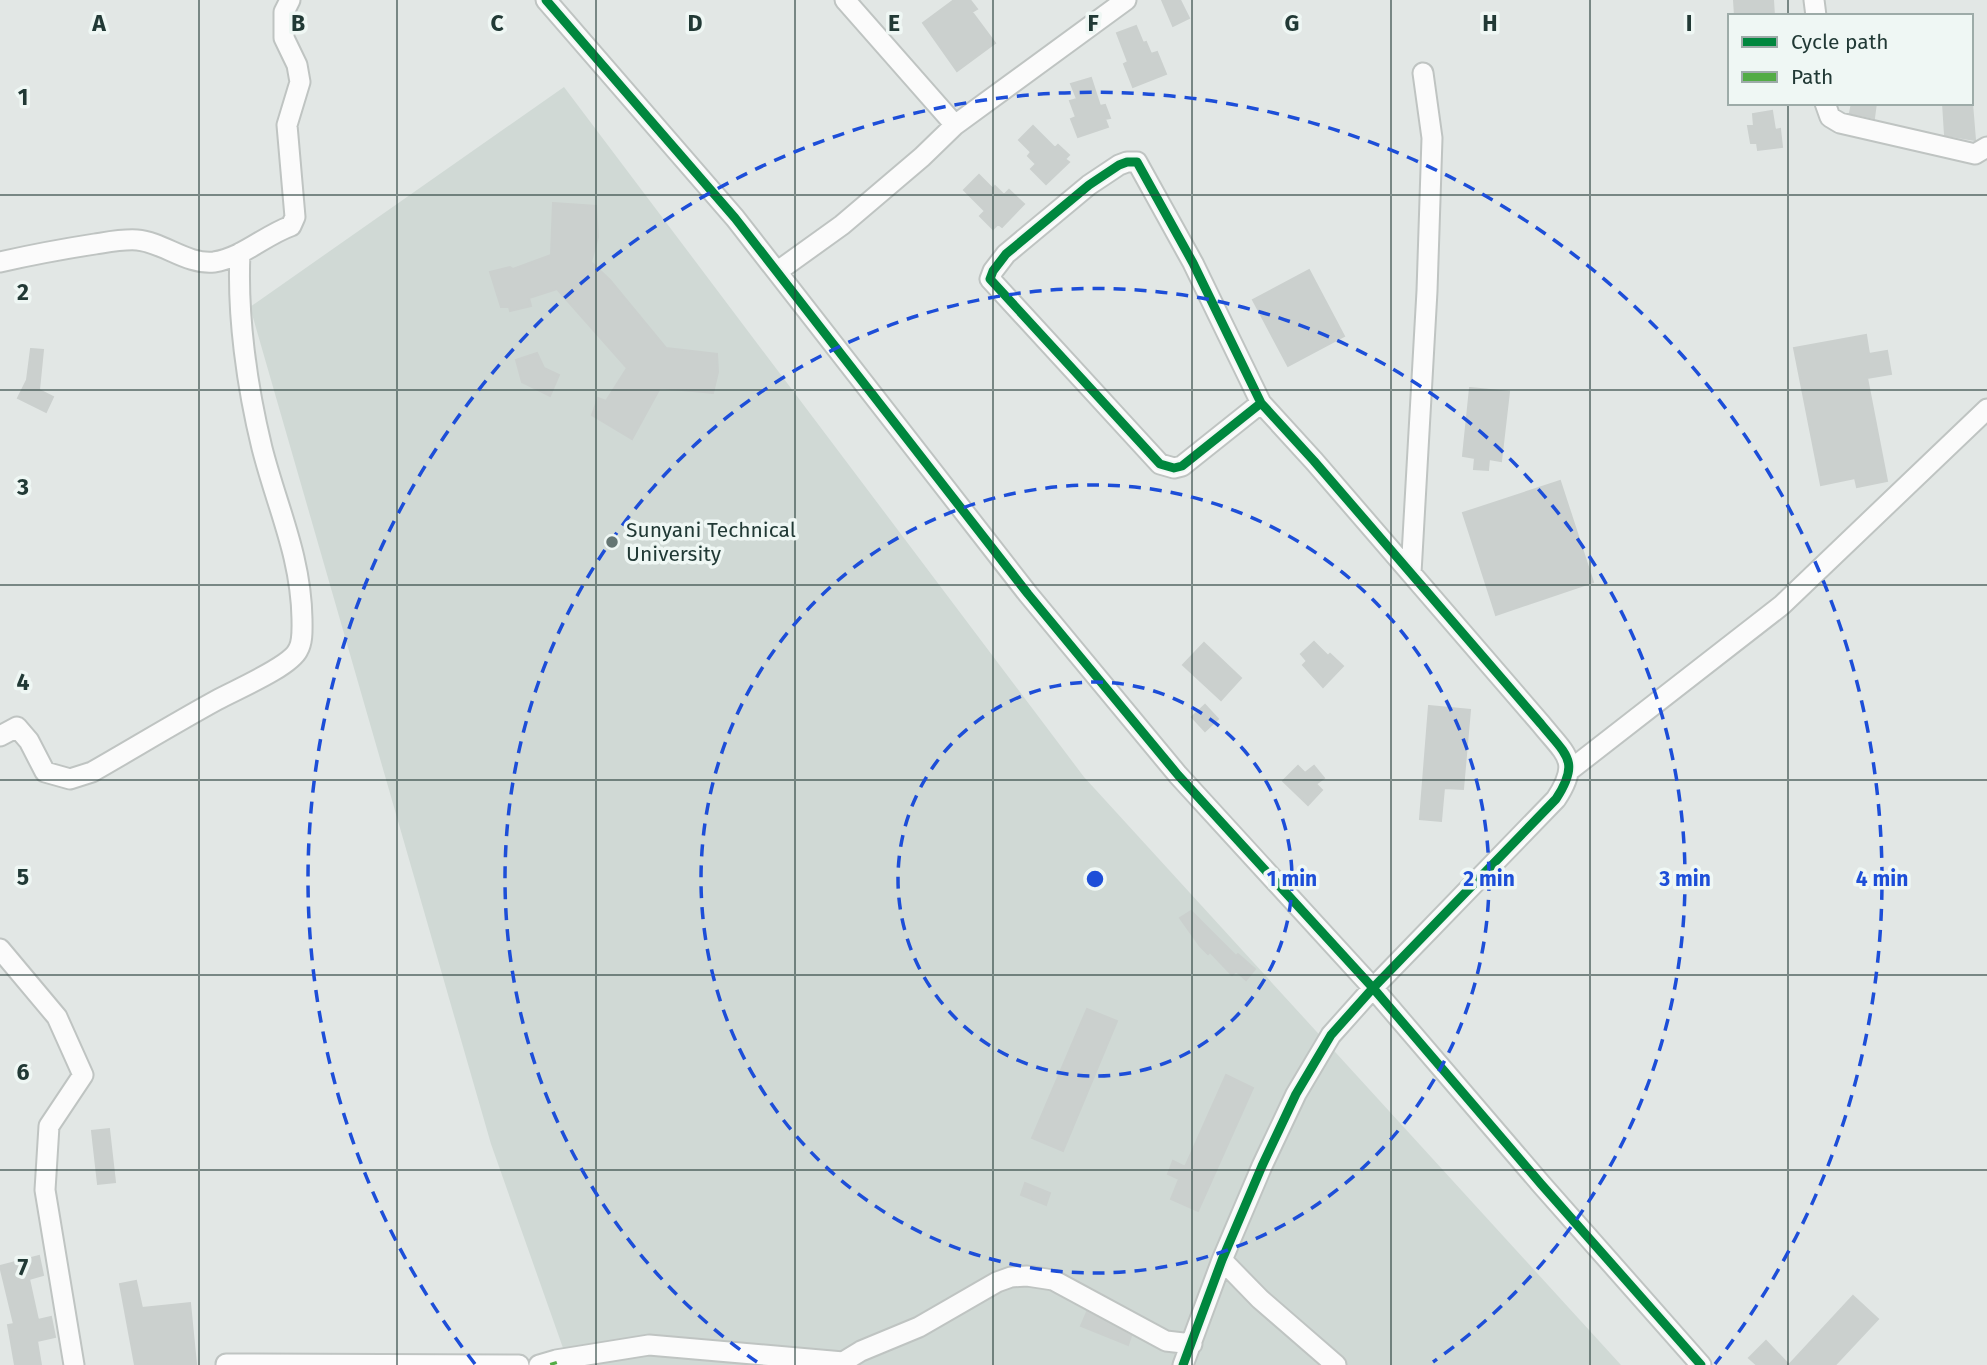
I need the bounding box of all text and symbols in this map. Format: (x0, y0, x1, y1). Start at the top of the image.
text: A (91, 9, 106, 37)
text: B (291, 9, 305, 37)
text: C (490, 9, 504, 37)
text: D (688, 9, 703, 37)
text: E (888, 9, 900, 37)
text: F (1087, 9, 1099, 37)
text: G (1285, 9, 1299, 37)
text: H (1482, 9, 1498, 37)
text: I (1686, 9, 1692, 37)
legend (1728, 14, 1973, 105)
text: Cycle path (1791, 29, 1889, 55)
text: Path (1791, 64, 1833, 90)
text: 1 (18, 83, 28, 111)
text: 2 (17, 278, 29, 306)
text: 3 (16, 473, 29, 501)
place label: Sunyani Technical University (626, 517, 796, 567)
marker: Sunyani Technical University (604, 534, 620, 550)
text: 4 (17, 668, 30, 696)
text: 5 (17, 863, 29, 891)
text: 1 min (1267, 866, 1317, 892)
text: 2 min (1463, 866, 1515, 892)
text: 3 min (1658, 866, 1711, 892)
text: 4 min (1856, 866, 1908, 892)
centre of rings (1083, 867, 1107, 891)
text: 6 (17, 1058, 30, 1086)
text: 7 (18, 1253, 29, 1281)

